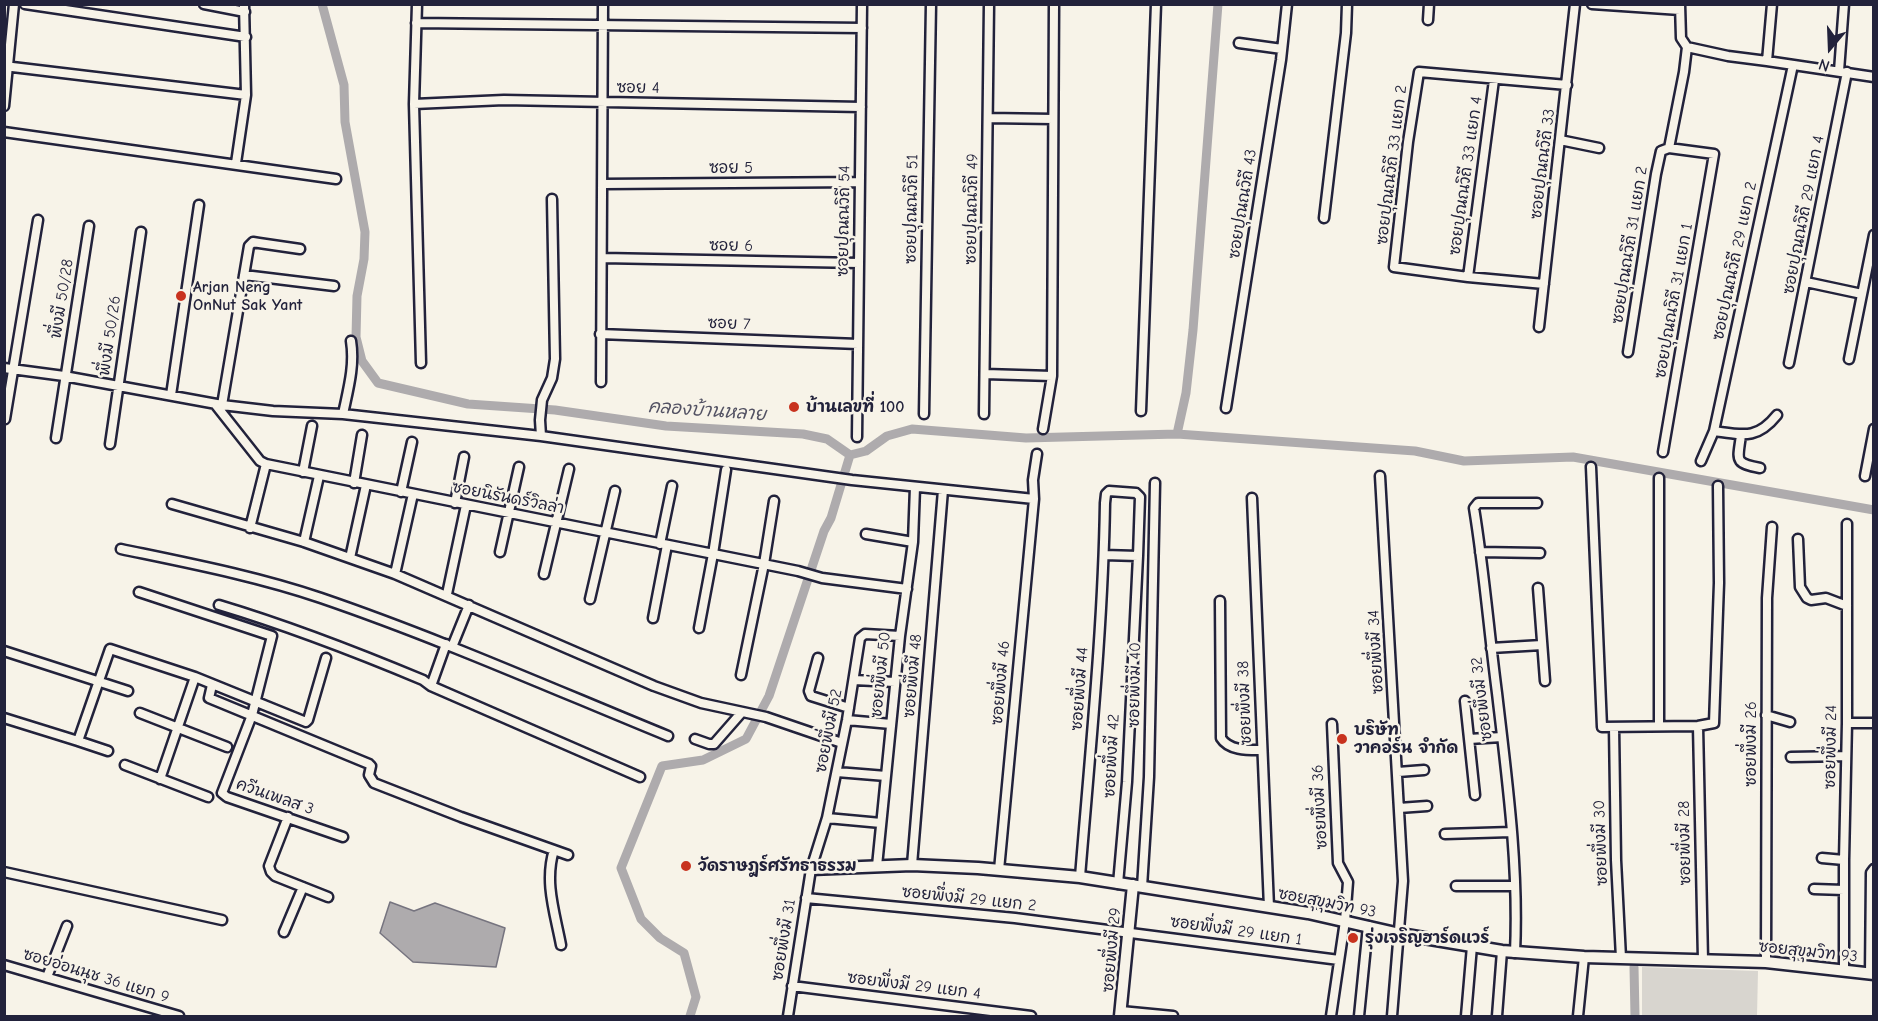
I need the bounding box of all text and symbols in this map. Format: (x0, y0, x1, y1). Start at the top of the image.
north arrow (1800, 18, 1860, 78)
text: N (1816, 55, 1832, 75)
street label: ซอย 4 (616, 78, 660, 98)
street label: ซอยปุณณวิถี 33 แยก 2 (1373, 84, 1411, 246)
street label: ซอยปุณณวิถี 33 แยก 4 (1445, 95, 1487, 257)
street label: ซอยปุณณวิถี 33 (1527, 108, 1559, 220)
street label: ซอยปุณณวิถี 29 แยก 4 (1779, 134, 1829, 296)
street label: ซอยปุณณวิถี 43 (1225, 148, 1261, 260)
street label: ซอยปุณณวิถี 49 (961, 153, 983, 265)
street label: ซอยปุณณวิถี 51 (901, 154, 923, 264)
street label: ซอย 5 (709, 158, 753, 178)
street label: ซอยปุณณวิถี 54 (833, 165, 855, 277)
street label: ซอยปุณณวิถี 31 แยก 2 (1608, 165, 1652, 325)
street label: ซอยปุณณวิถี 29 แยก 2 (1709, 180, 1761, 342)
street label: ซอยปุณณวิถี 31 แยก 1 (1651, 222, 1697, 380)
street label: ซอย 6 (709, 236, 753, 256)
street label: พึ่งมี 50/28 (46, 258, 78, 340)
place label: Arjan Neng OnNut Sak Yant (193, 277, 302, 315)
marker: Arjan Neng OnNut Sak Yant (174, 289, 188, 303)
street label: พึ่งมี 50/26 (95, 295, 125, 377)
street label: ซอย 7 (707, 314, 751, 334)
water label: คลองบ้านหลาย (647, 396, 767, 426)
place label: บ้านเลขที่ 100 (806, 397, 904, 417)
marker: บ้านเลขที่ 100 (787, 400, 801, 414)
street label: ซอยนิรันดร์วิลล่า (450, 478, 566, 518)
street label: ซอยพึ่งมี 34 (1364, 610, 1388, 694)
street label: ซอยพึ่งมี 50 (867, 631, 895, 719)
street label: ซอยพึ่งมี 48 (900, 633, 926, 719)
street label: ซอยพึ่งมี 46 (988, 640, 1014, 726)
street label: ซอยพึ่งมี 40 (1125, 642, 1145, 728)
street label: ซอยพึ่งมี 44 (1068, 647, 1092, 731)
street label: ซอยพึ่งมี 32 (1467, 656, 1497, 742)
street label: ซอยพึ่งมี 38 (1234, 660, 1256, 746)
street label: ซอยพึ่งมี 52 (811, 687, 847, 775)
street label: ซอยพึ่งมี 26 (1741, 701, 1761, 787)
street label: ซอยพึ่งมี 24 (1821, 705, 1841, 789)
street label: ซอยพึ่งมี 42 (1100, 713, 1124, 799)
place label: บริษัท วาคอร์น จำกัด (1354, 720, 1458, 758)
marker: บริษัท วาคอร์น จำกัด (1335, 732, 1349, 746)
street label: ซอยพึ่งมี 36 (1308, 764, 1332, 850)
street label: ควีนเพลส 3 (234, 775, 316, 819)
street label: ซอยพึ่งมี 30 (1590, 800, 1612, 886)
street label: ซอยพึ่งมี 28 (1675, 800, 1695, 886)
place label: วัดราษฎร์ศรัทธาธรรม (698, 856, 857, 876)
marker: วัดราษฎร์ศรัทธาธรรม (679, 859, 693, 873)
street label: ซอยพึ่งมี 29 แยก 2 (901, 882, 1037, 916)
street label: ซอยสุขุมวิท 93 (1276, 884, 1378, 922)
street label: ซอยพึ่งมี 31 (768, 898, 800, 982)
street label: ซอยพึ่งมี 29 (1099, 907, 1125, 993)
street label: ซอยพึ่งมี 29 แยก 1 (1169, 912, 1303, 950)
place label: รุ่งเจริญฮาร์ดแวร์ (1365, 928, 1489, 948)
marker: รุ่งเจริญฮาร์ดแวร์ (1346, 931, 1360, 945)
street label: ซอยสุขุมวิท 93 (1757, 937, 1859, 967)
street label: ซอยอ่อนนุช 36 แยก 9 (21, 945, 171, 1007)
street label: ซอยพึ่งมี 29 แยก 4 (846, 968, 982, 1004)

